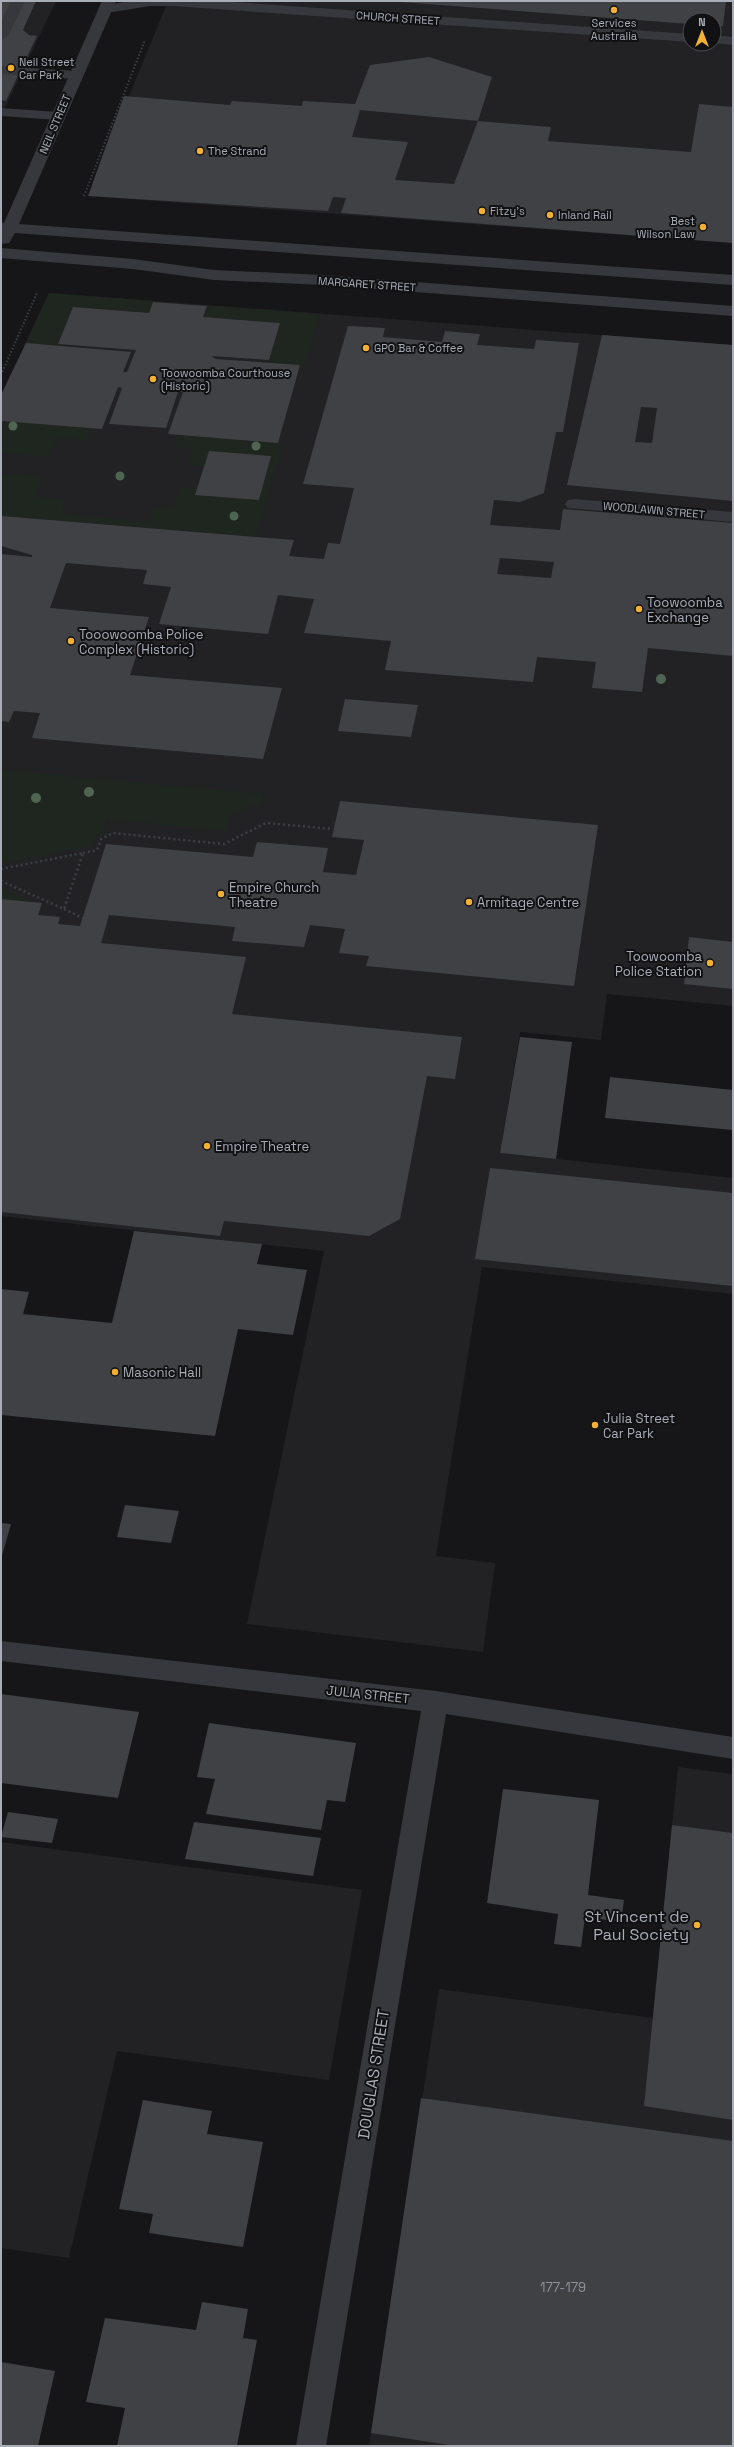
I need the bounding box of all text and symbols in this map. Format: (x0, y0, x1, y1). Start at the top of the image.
marker: Services Australia (609, 5, 619, 15)
street label: CHURCH STREET (355, 8, 441, 28)
north arrow (682, 12, 722, 52)
text: N (698, 15, 706, 29)
place label: Services Australia (591, 16, 638, 43)
place label: Neil Street Car Park (19, 55, 75, 82)
marker: Neil Street Car Park (6, 63, 16, 73)
street label: NEIL STREET (36, 92, 74, 156)
place label: The Strand (208, 144, 266, 158)
marker: The Strand (195, 146, 205, 156)
place label: Fitzy's (490, 204, 525, 218)
marker: Fitzy's (477, 206, 487, 216)
place label: Inland Rail (558, 208, 612, 222)
marker: Inland Rail (545, 210, 555, 220)
place label: Best Wilson Law (637, 214, 695, 241)
marker: Best Wilson Law (698, 222, 708, 232)
street label: MARGARET STREET (317, 274, 417, 294)
place label: GPO Bar & Coffee (374, 341, 463, 355)
marker: GPO Bar & Coffee (361, 343, 371, 353)
place label: Toowoomba Courthouse (Historic) (161, 366, 290, 393)
marker: Toowoomba Courthouse (Historic) (148, 374, 158, 384)
street label: WOODLAWN STREET (602, 499, 706, 521)
place label: Toowoomba Exchange (647, 594, 723, 626)
marker: Toowoomba Exchange (634, 604, 644, 614)
place label: Tooowoomba Police Complex (Historic) (79, 626, 204, 658)
marker: Tooowoomba Police Complex (Historic) (66, 636, 76, 646)
place label: Empire Church Theatre (229, 879, 319, 911)
marker: Empire Church Theatre (216, 889, 226, 899)
place label: Armitage Centre (477, 894, 579, 911)
marker: Armitage Centre (464, 897, 474, 907)
place label: Toowoomba Police Station (615, 948, 703, 980)
marker: Toowoomba Police Station (705, 958, 715, 968)
place label: Empire Theatre (215, 1138, 309, 1155)
marker: Empire Theatre (202, 1141, 212, 1151)
place label: Masonic Hall (123, 1364, 201, 1381)
marker: Masonic Hall (110, 1367, 120, 1377)
place label: Julia Street Car Park (603, 1410, 675, 1442)
marker: Julia Street Car Park (590, 1420, 600, 1430)
street label: JULIA STREET (325, 1682, 411, 1707)
place label: St Vincent de Paul Society (584, 1906, 689, 1945)
marker: St Vincent de Paul Society (692, 1920, 702, 1930)
street label: DOUGLAS STREET (353, 2008, 394, 2141)
house number: 177-179 (540, 2279, 586, 2296)

